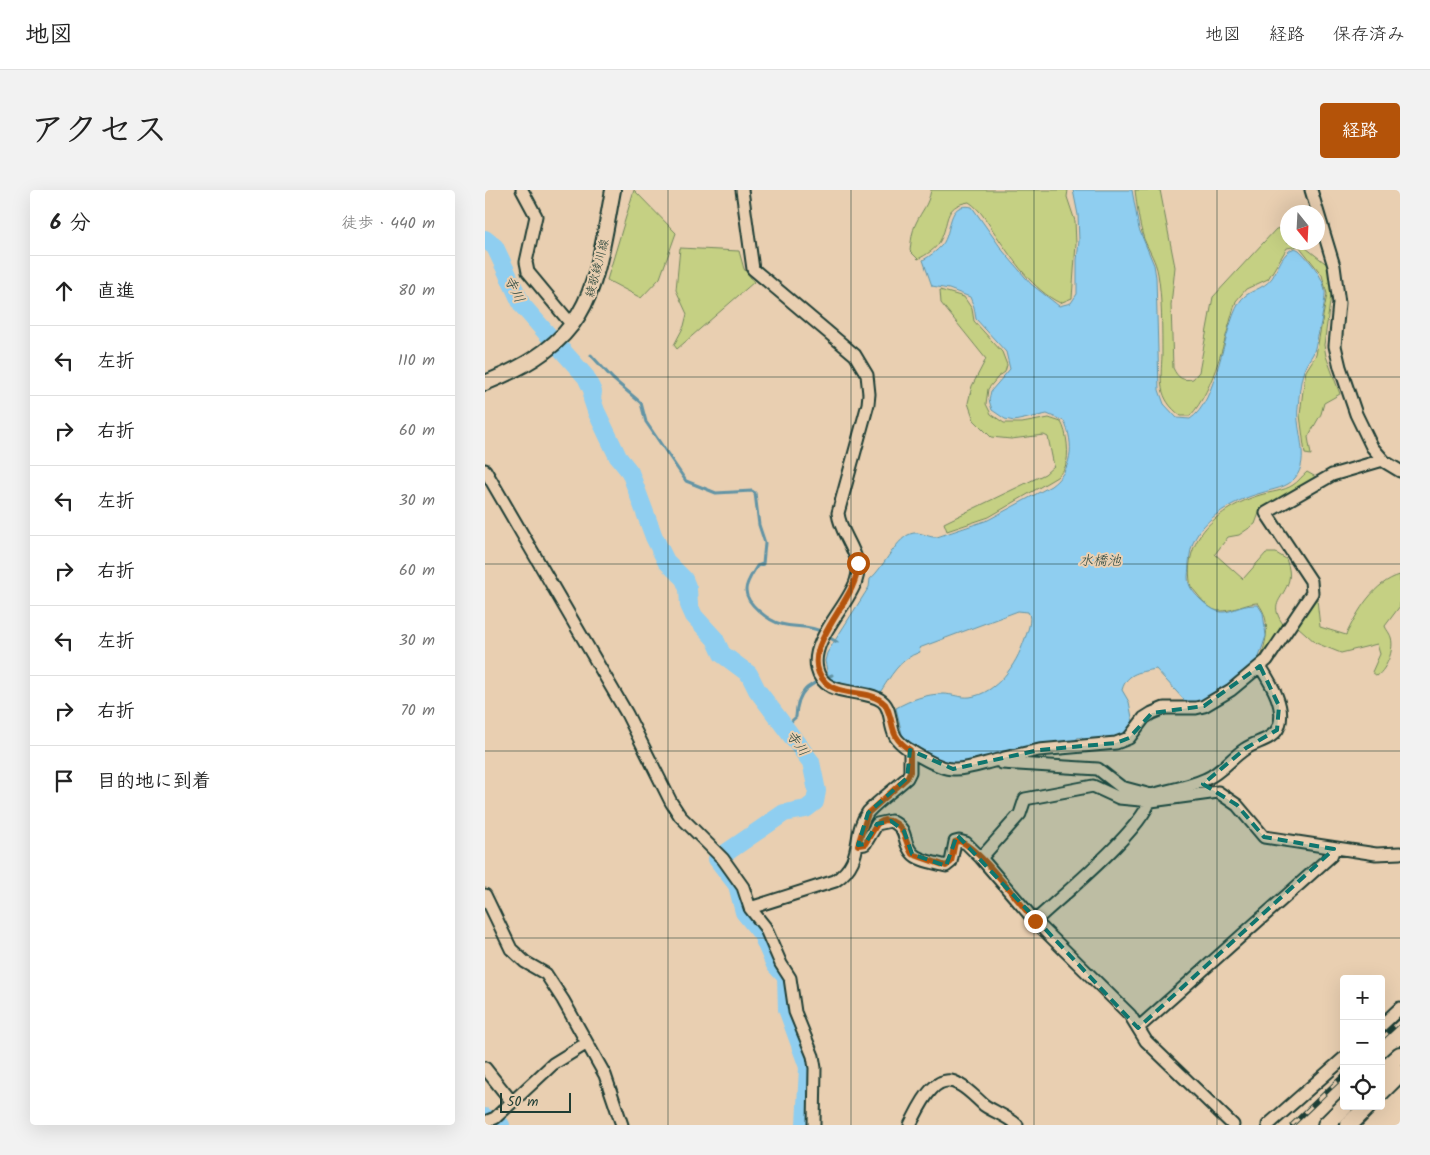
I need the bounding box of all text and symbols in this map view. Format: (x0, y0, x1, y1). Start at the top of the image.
text: 地図 (25, 16, 73, 55)
text: 地図 (1205, 21, 1241, 50)
text: 経路 (1269, 21, 1305, 50)
text: 保存済み (1333, 21, 1405, 50)
button: 経路 (1320, 103, 1400, 158)
text: アクセス (30, 104, 168, 160)
north arrow (1280, 205, 1325, 250)
text: 6 分 (50, 207, 90, 240)
text: 徒歩 · 440 m (342, 211, 435, 236)
street label: 綾歌綾川線 (581, 237, 614, 300)
water label: 寺川 (498, 272, 530, 307)
icon: ahead (50, 277, 78, 305)
text: 直進 (97, 277, 135, 307)
text: 80 m (398, 278, 435, 303)
icon: left (50, 347, 78, 375)
text: 左折 (97, 347, 135, 377)
text: 110 m (398, 348, 435, 373)
icon: right (50, 417, 78, 445)
text: 右折 (97, 417, 135, 447)
text: 60 m (399, 418, 435, 443)
icon: left (50, 487, 78, 515)
text: 左折 (97, 487, 135, 517)
text: 30 m (399, 488, 435, 513)
water label: 水橋池 (1079, 550, 1122, 572)
route start (847, 552, 870, 575)
icon: right (50, 557, 78, 585)
text: 右折 (97, 557, 135, 587)
text: 60 m (399, 558, 435, 583)
icon: left (50, 627, 78, 655)
text: 左折 (97, 627, 135, 657)
text: 30 m (399, 628, 435, 653)
icon: right (50, 697, 78, 725)
text: 右折 (97, 697, 135, 727)
text: 70 m (400, 698, 435, 723)
water label: 寺川 (780, 726, 814, 761)
icon: arrive (50, 767, 78, 795)
text: 目的地に到着 (97, 767, 211, 797)
route end (1024, 910, 1047, 933)
map controls (1340, 975, 1385, 1110)
button: + (1340, 975, 1385, 1020)
button: − (1340, 1020, 1385, 1065)
button: locate (1340, 1065, 1385, 1110)
scale bar (500, 1090, 571, 1113)
text: 50 m (507, 1091, 538, 1113)

